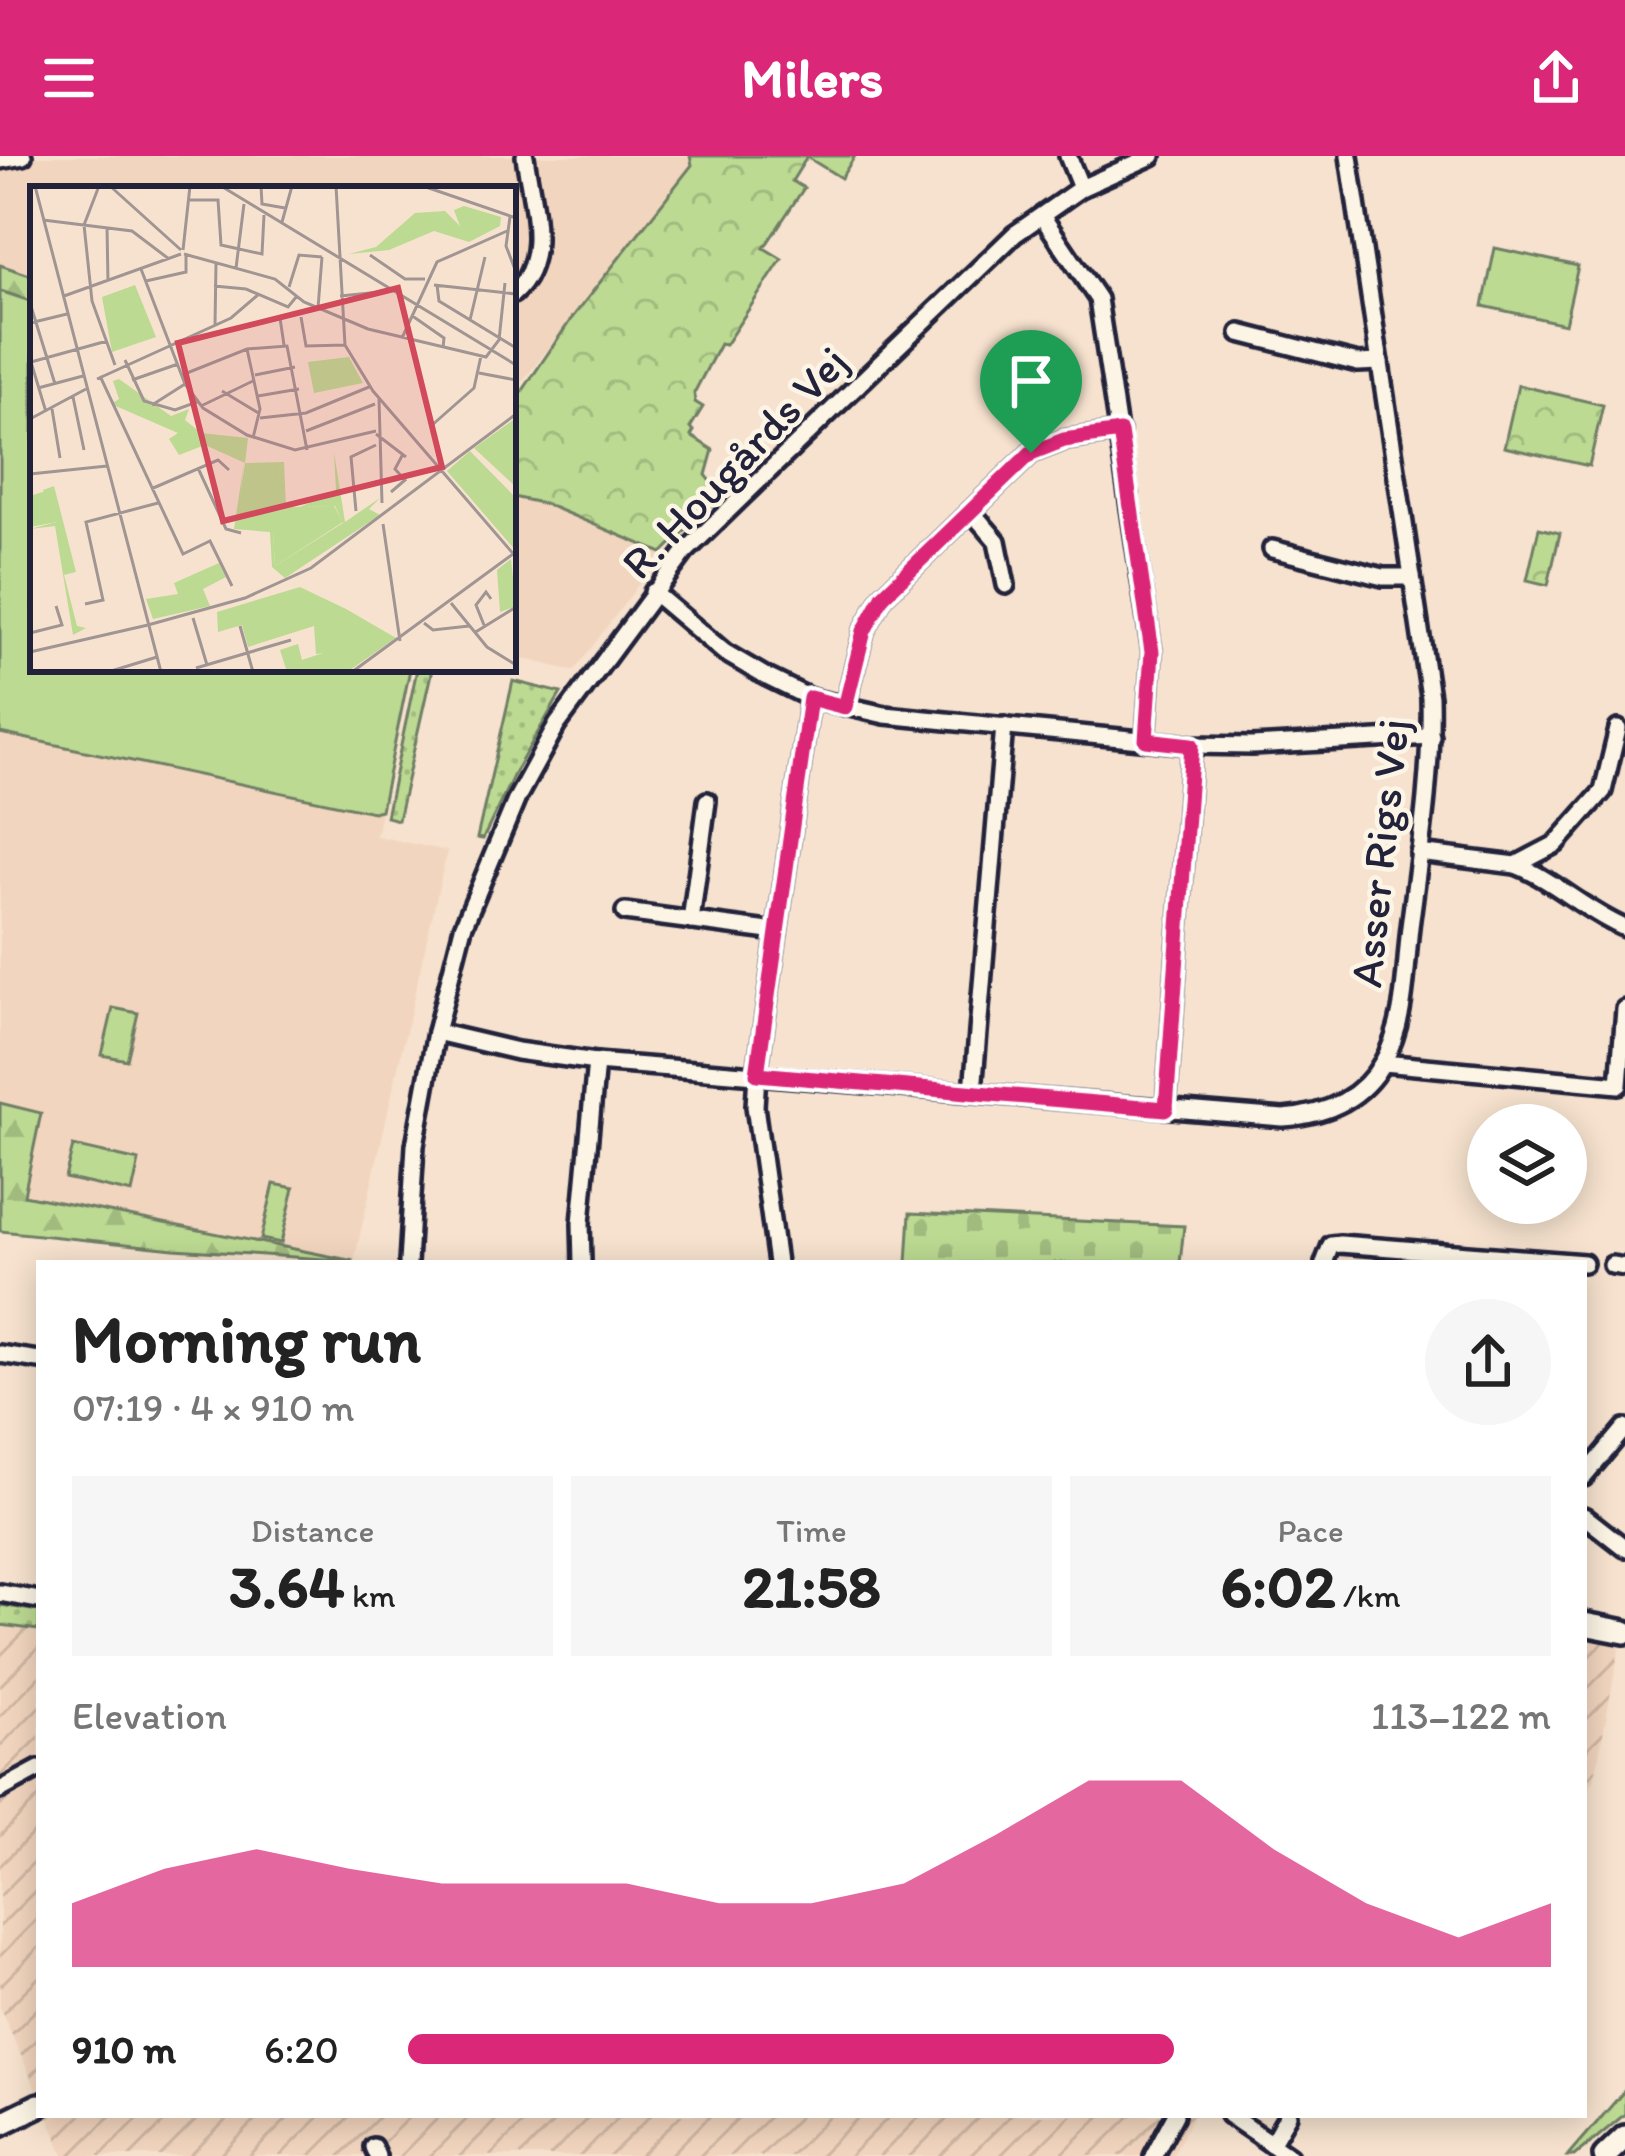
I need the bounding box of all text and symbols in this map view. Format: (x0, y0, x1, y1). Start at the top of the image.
icon: menu (36, 45, 102, 111)
icon: share (1523, 45, 1589, 111)
text: Milers (742, 46, 883, 111)
inset map (30, 186, 516, 672)
pin (980, 330, 1082, 453)
street label: R. Hougårds Vej (610, 334, 858, 590)
icon: arrive (998, 348, 1064, 414)
street label: Asser Rigs Vej (1338, 716, 1420, 990)
map controls (1467, 1104, 1587, 1224)
button: layers (1467, 1104, 1587, 1224)
text: Morning run (72, 1299, 421, 1379)
button: share (1425, 1299, 1551, 1425)
text: 07:19 · 4 × 910 m (72, 1384, 354, 1431)
text: Distance (251, 1511, 374, 1550)
text: Time (776, 1511, 847, 1550)
text: Pace (1277, 1511, 1344, 1550)
text: 3.64 (229, 1550, 345, 1622)
text: 21:58 (742, 1550, 881, 1622)
text: 6:02 (1221, 1550, 1336, 1622)
text: km (345, 1576, 396, 1615)
text: /km (1336, 1576, 1400, 1615)
text: Elevation (72, 1692, 227, 1739)
text: 113–122 m (1371, 1692, 1551, 1739)
text: 910 m (72, 2026, 176, 2073)
text: 6:20 (264, 2026, 339, 2073)

